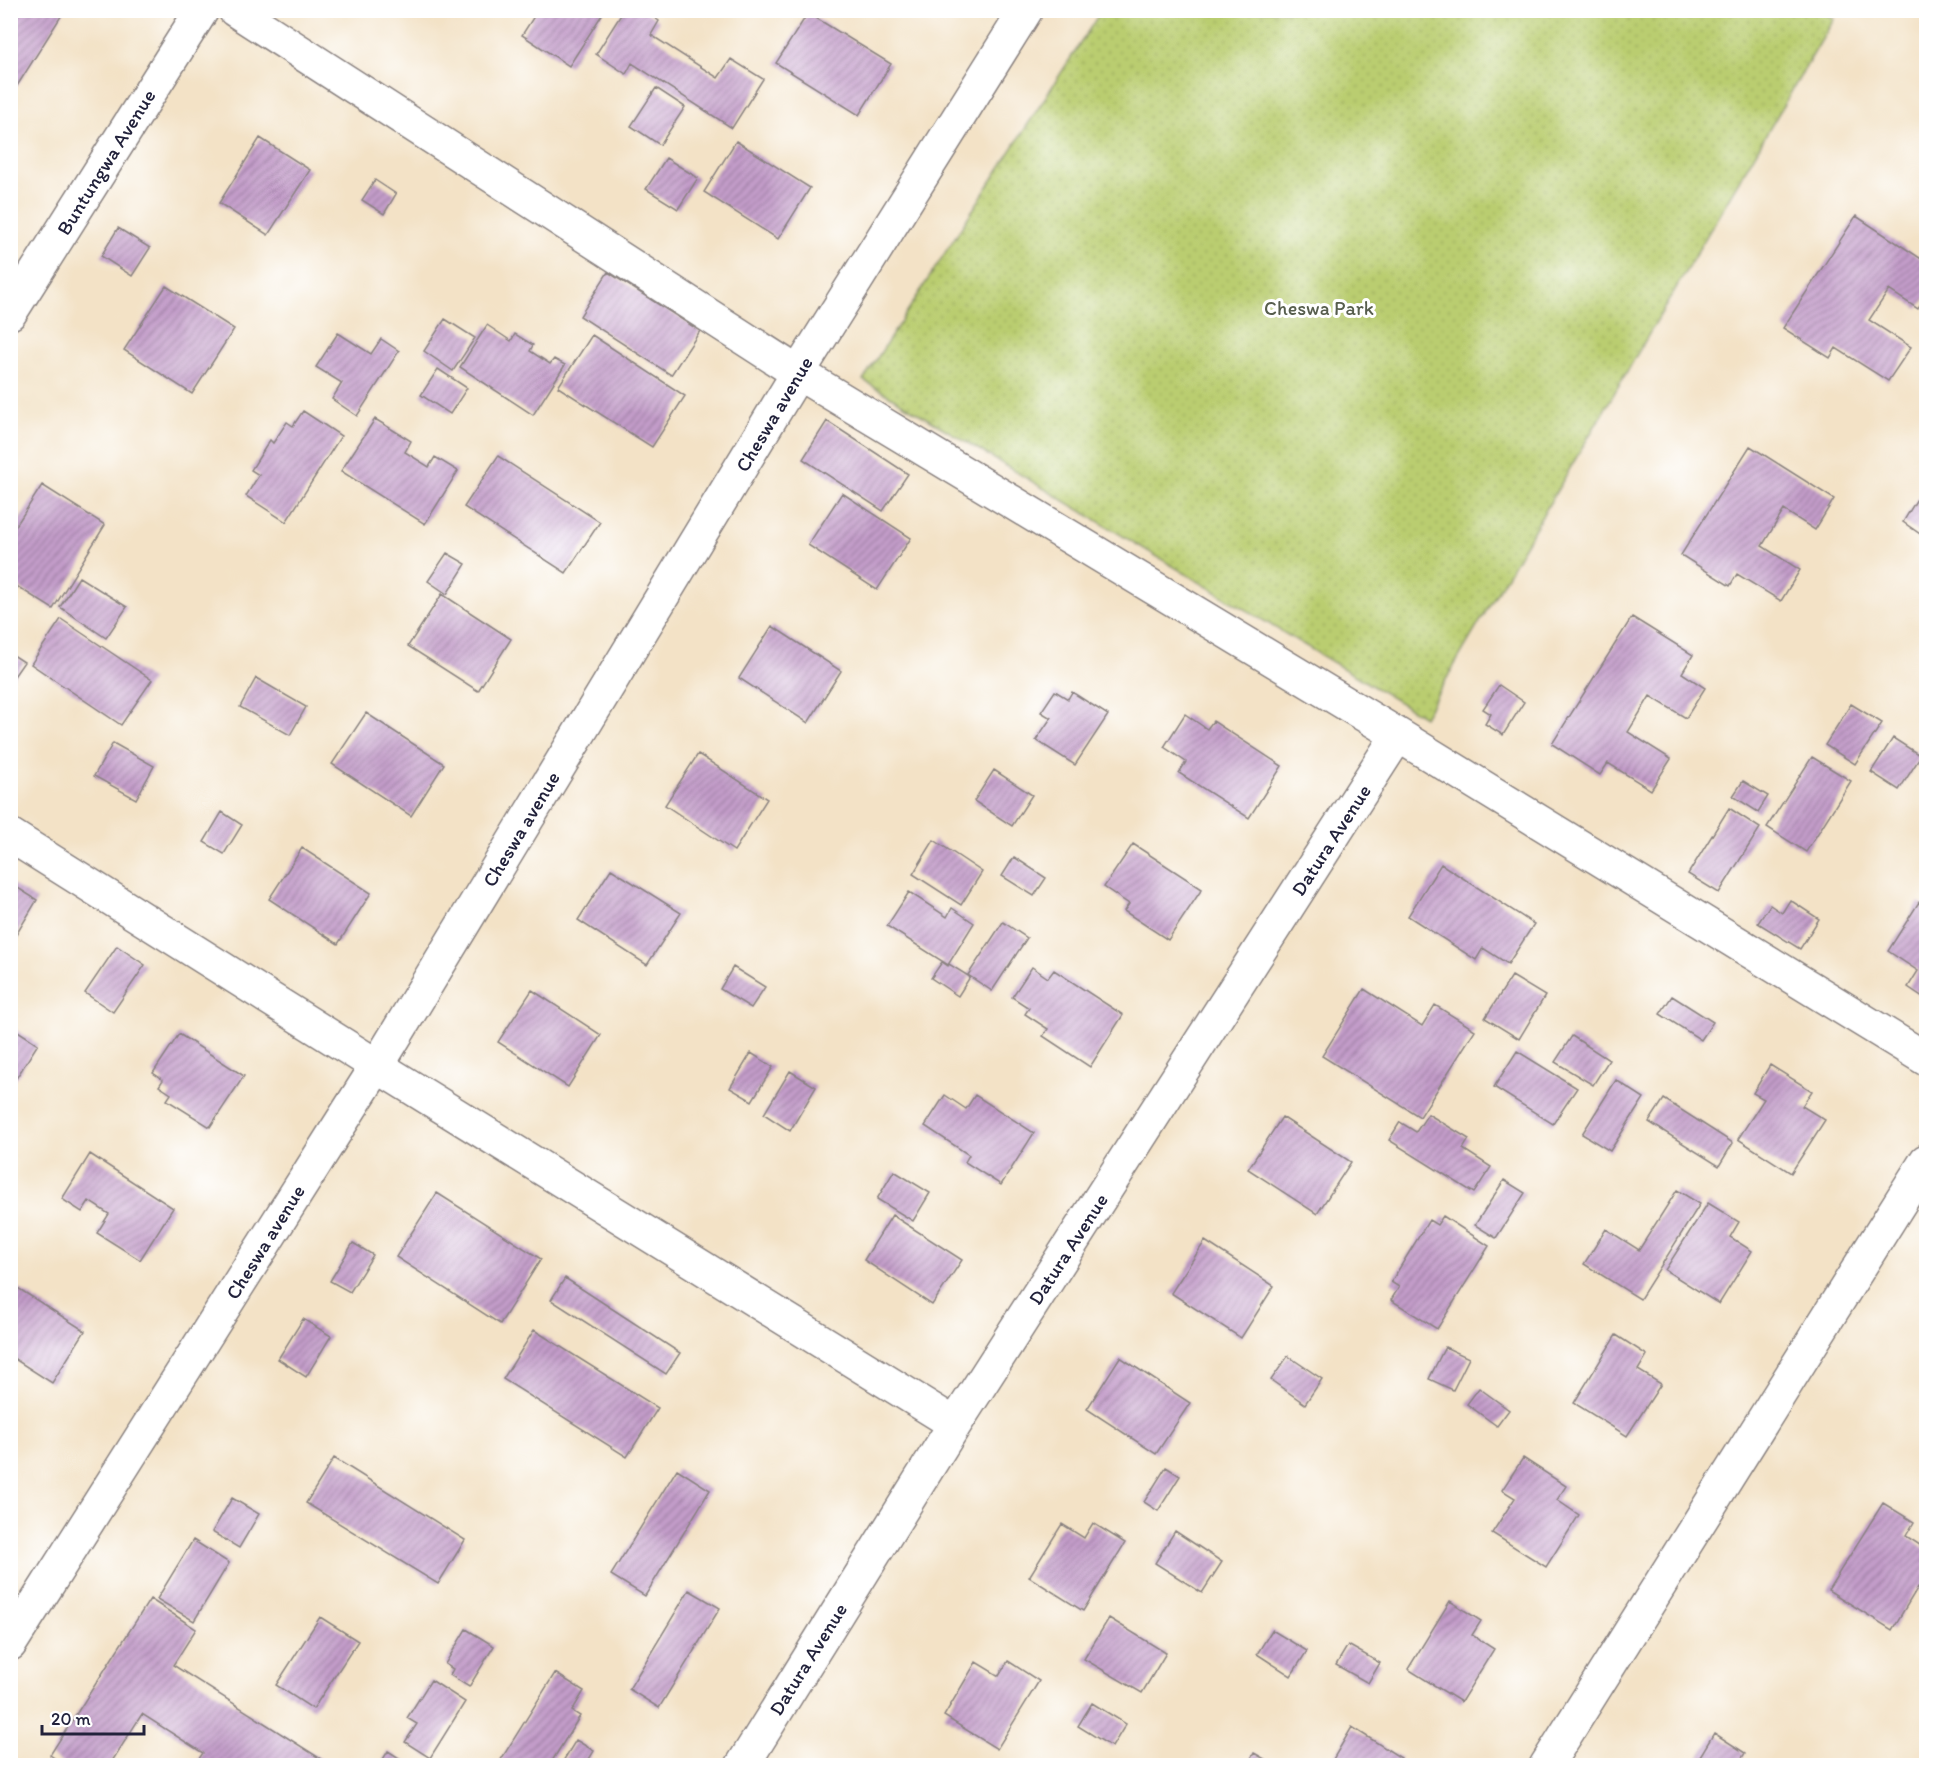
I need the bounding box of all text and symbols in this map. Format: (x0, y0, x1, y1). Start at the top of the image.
street label: Buntungwa Avenue (52, 85, 160, 239)
park label: Cheswa Park (1264, 296, 1374, 320)
street label: Cheswa avenue (730, 352, 818, 476)
street label: Cheswa avenue (477, 767, 565, 891)
street label: Datura Avenue (1286, 780, 1376, 900)
street label: Cheswa avenue (220, 1180, 310, 1304)
street label: Datura Avenue (1023, 1189, 1113, 1309)
street label: Datura Avenue (764, 1598, 852, 1720)
scale bar (42, 1698, 144, 1736)
text: 20 m (51, 1708, 91, 1730)

